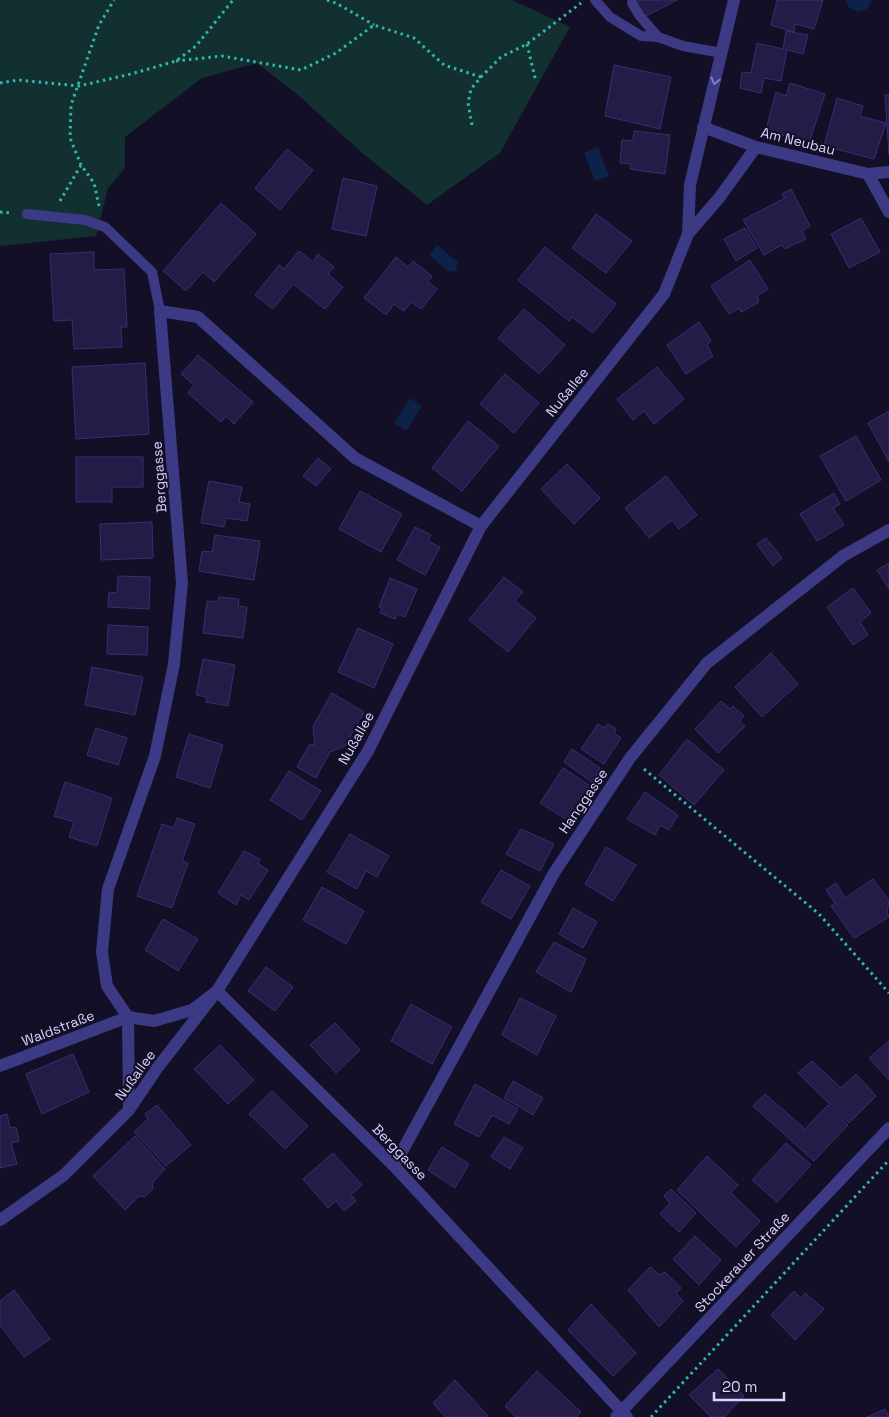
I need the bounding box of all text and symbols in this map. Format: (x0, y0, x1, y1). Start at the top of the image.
one-way arrow (710, 77, 721, 86)
street label: Am Neubau (759, 123, 837, 159)
street label: Nußallee (542, 364, 592, 420)
street label: Berggasse (148, 441, 170, 513)
street label: Nußallee (334, 708, 378, 768)
street label: Hanggasse (555, 765, 611, 837)
street label: Waldstraße (19, 1006, 97, 1050)
street label: Nußallee (111, 1046, 159, 1104)
street label: Berggasse (369, 1120, 431, 1184)
street label: Stockerauer Straße (691, 1208, 793, 1316)
scale bar (714, 1370, 784, 1402)
text: 20 m (722, 1377, 757, 1396)

